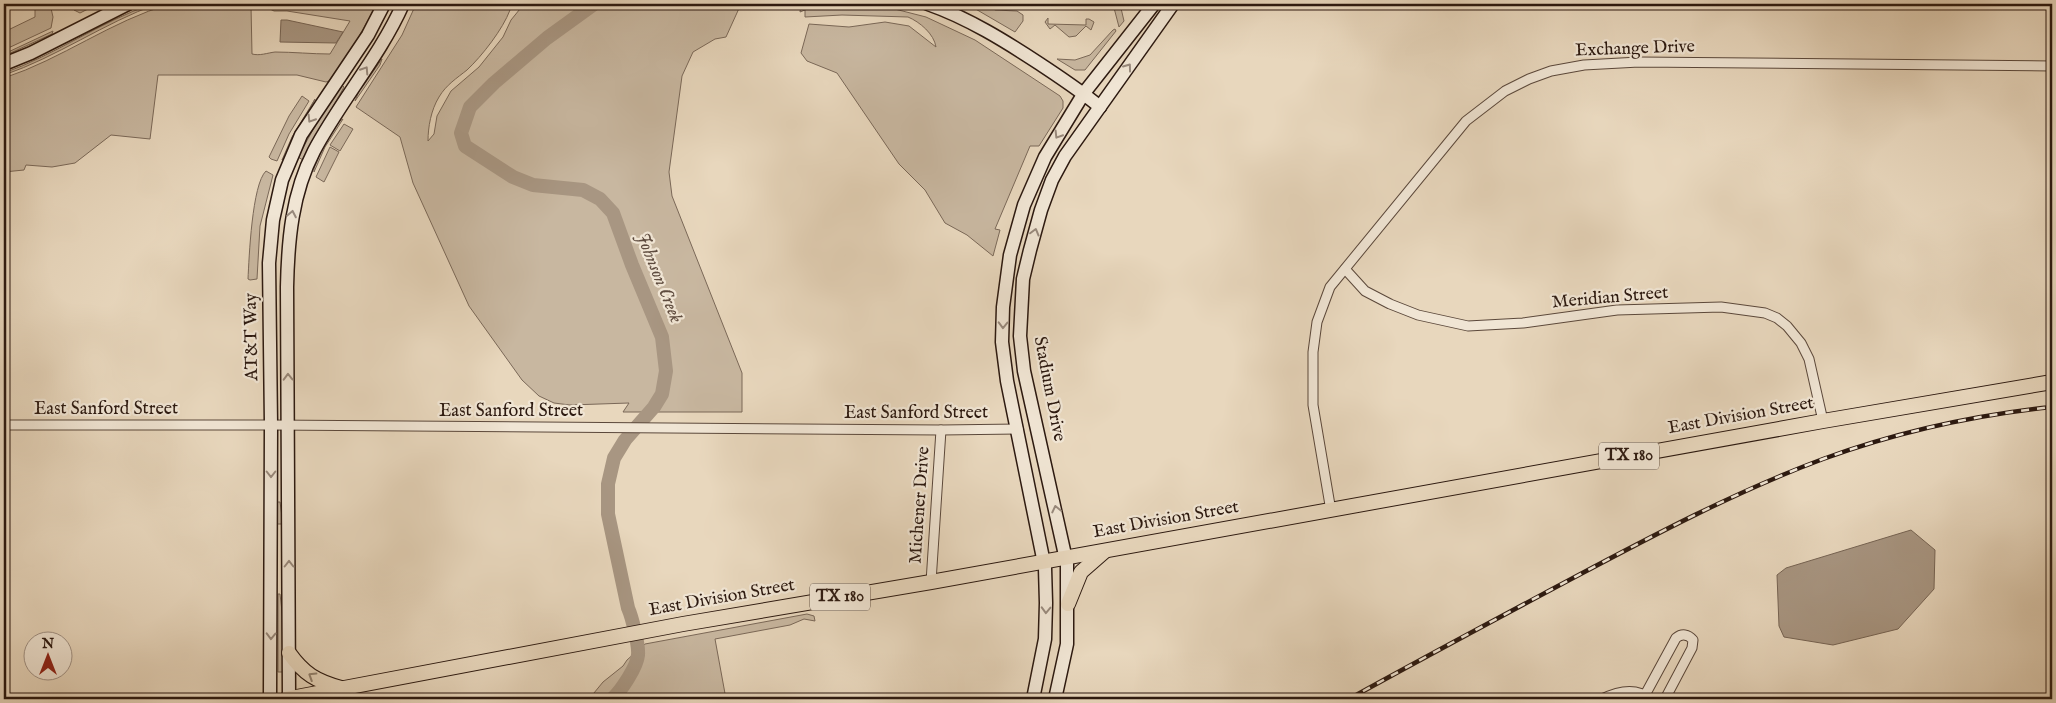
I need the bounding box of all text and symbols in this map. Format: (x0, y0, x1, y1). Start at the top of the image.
street label: Exchange Drive (1575, 35, 1695, 63)
one-way arrow (1123, 64, 1131, 73)
one-way arrow (359, 67, 368, 76)
one-way arrow (308, 113, 318, 122)
one-way arrow (1055, 129, 1065, 138)
one-way arrow (287, 210, 297, 219)
one-way arrow (1029, 228, 1039, 236)
water label: Johnson Creek (630, 229, 688, 327)
street label: Meridian Street (1551, 281, 1669, 315)
street label: AT&T Way (240, 293, 264, 382)
one-way arrow (998, 321, 1008, 329)
street label: Stadium Drive (1028, 334, 1070, 444)
one-way arrow (283, 372, 293, 380)
street label: East Division Street (1666, 392, 1816, 440)
street label: East Sanford Street (34, 398, 178, 421)
street label: East Sanford Street (439, 400, 583, 423)
street label: East Sanford Street (844, 402, 988, 425)
road number: TX 180 (1599, 442, 1659, 470)
street label: Michener Drive (904, 446, 936, 564)
one-way arrow (266, 470, 276, 478)
street label: East Division Street (1091, 496, 1241, 544)
one-way arrow (1051, 504, 1062, 513)
one-way arrow (284, 559, 294, 567)
street label: East Division Street (647, 574, 797, 622)
road number: TX 180 (810, 584, 870, 610)
one-way arrow (1041, 606, 1051, 614)
north arrow (22, 630, 72, 680)
one-way arrow (266, 632, 277, 640)
text: N (41, 635, 54, 653)
one-way arrow (308, 673, 317, 682)

